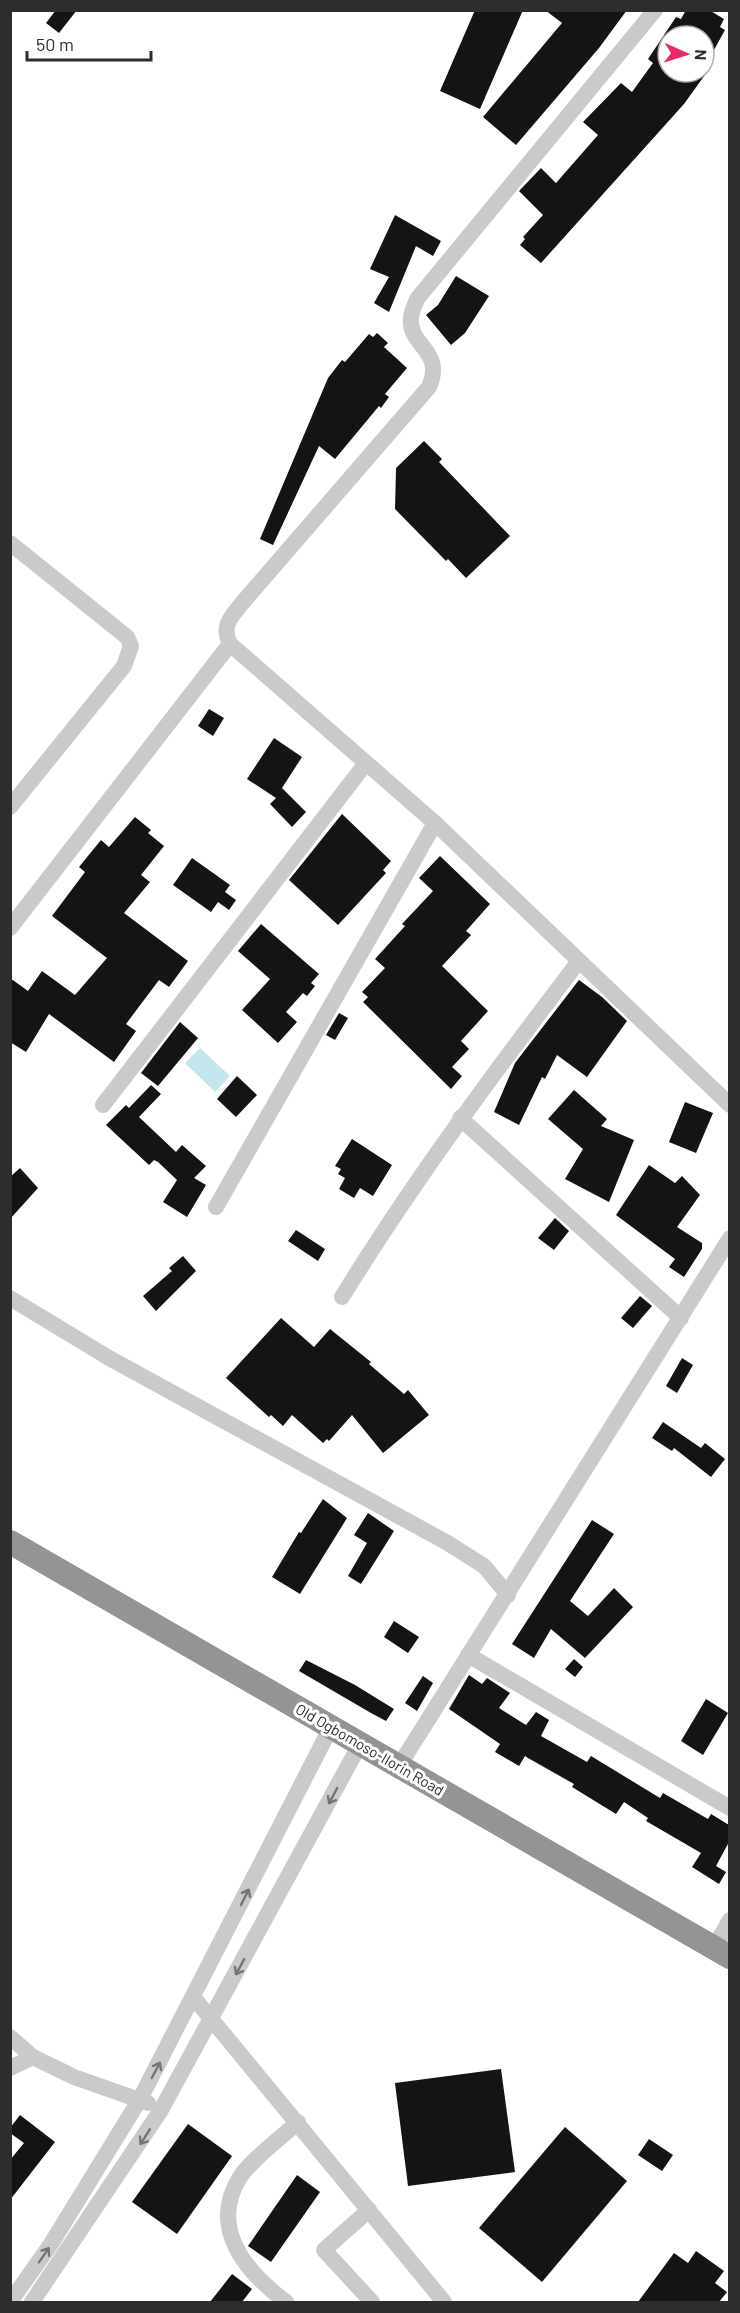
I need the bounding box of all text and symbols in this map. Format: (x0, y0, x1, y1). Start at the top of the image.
scale bar (27, 24, 152, 62)
north arrow (656, 24, 716, 84)
text: 50 m (36, 33, 74, 55)
text: N (692, 49, 711, 61)
street label: Old Ogbomoso-Ilorin Road (293, 1699, 447, 1799)
one-way arrow (327, 1786, 338, 1804)
one-way arrow (240, 1888, 252, 1906)
one-way arrow (234, 1958, 245, 1976)
one-way arrow (150, 2062, 162, 2079)
one-way arrow (138, 2128, 150, 2145)
one-way arrow (38, 2247, 50, 2263)

